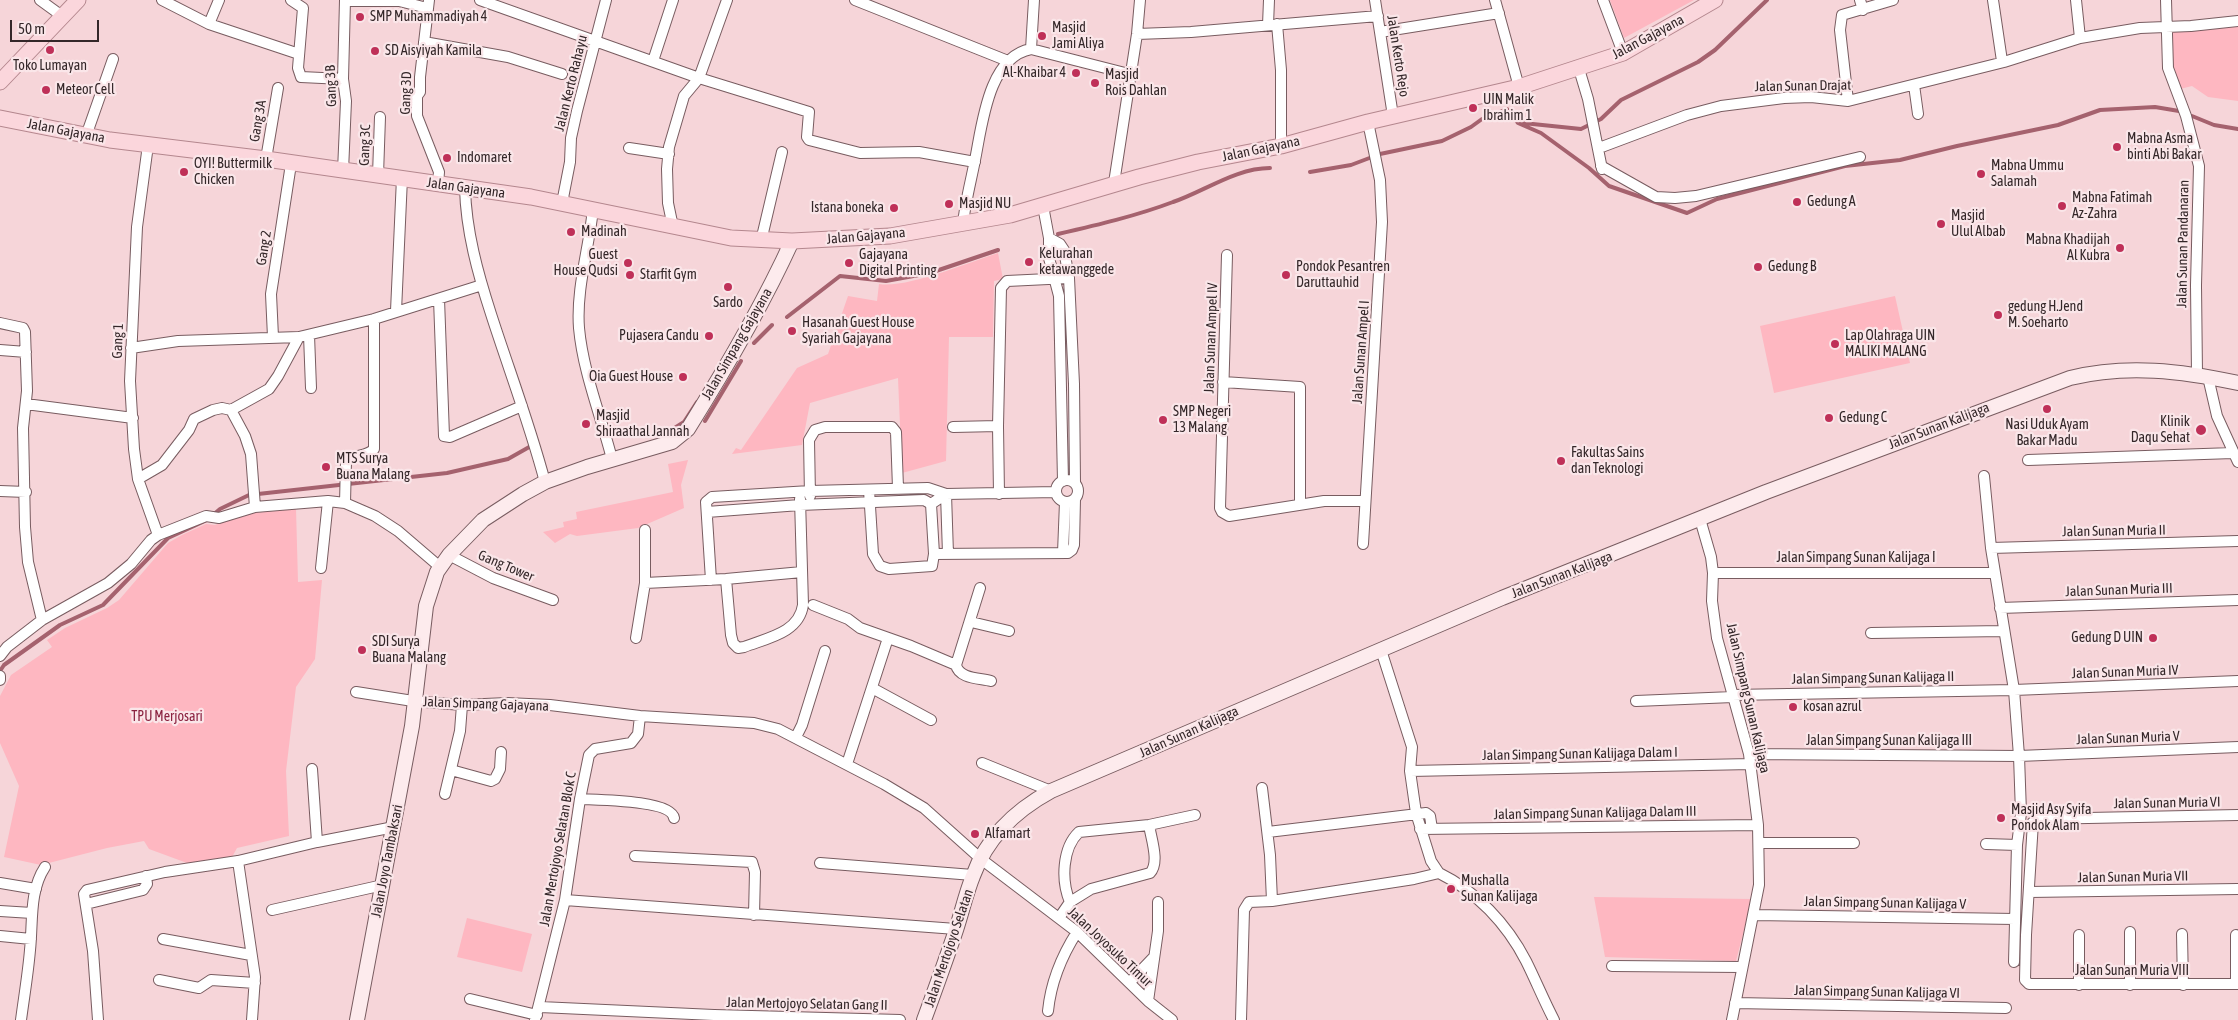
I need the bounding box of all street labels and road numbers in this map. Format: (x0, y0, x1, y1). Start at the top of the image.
street label: Jalan Gajayana (1609, 11, 1687, 63)
street label: Jalan Kerto Rejo (1383, 14, 1413, 98)
street label: Jalan Kerto Rahayu (551, 33, 591, 133)
street label: Gang 3B (322, 65, 340, 107)
street label: Gang 3D (397, 71, 415, 115)
street label: Jalan Sunan Drajat (1755, 77, 1851, 95)
street label: Gang 3A (246, 99, 270, 143)
street label: Jalan Gajayana (26, 115, 106, 147)
street label: Gang 3C (356, 124, 374, 166)
street label: Jalan Gajayana (1221, 133, 1301, 165)
street label: Jalan Gajayana (426, 174, 506, 202)
street label: Jalan Sunan Pandanaran (2173, 180, 2193, 308)
street label: Jalan Gajayana (826, 224, 906, 248)
street label: Gang 2 (253, 229, 275, 267)
street label: Jalan Sunan Ampel IV (1201, 282, 1221, 394)
street label: Jalan Simpang Gajayana (698, 285, 776, 403)
street label: Jalan Sunan Ampel I (1349, 300, 1373, 404)
street label: Gang 1 (109, 323, 127, 359)
street label: Jalan Sunan Kalijaga (1886, 399, 1992, 453)
street label: Jalan Sunan Muria II (2062, 522, 2166, 540)
street label: Gang Tower (476, 547, 536, 585)
street label: Jalan Sunan Kalijaga (1509, 548, 1615, 602)
street label: Jalan Simpang Sunan Kalijaga I (1776, 550, 1936, 566)
street label: Jalan Sunan Muria III (2065, 580, 2173, 600)
street label: Jalan Simpang Sunan Kalijaga (1723, 621, 1773, 775)
street label: Jalan Sunan Muria IV (2071, 662, 2179, 682)
street label: Jalan Simpang Sunan Kalijaga II (1792, 668, 1954, 688)
street label: Jalan Simpang Gajayana (423, 693, 549, 715)
street label: Jalan Sunan Kalijaga (1137, 703, 1241, 761)
street label: Jalan Sunan Muria V (2076, 728, 2180, 748)
street label: Jalan Simpang Sunan Kalijaga III (1806, 733, 1972, 749)
street label: Jalan Simpang Sunan Kalijaga Dalam I (1482, 744, 1678, 764)
street label: Jalan Mertojoyo Selatan Blok C (536, 770, 580, 928)
street label: Jalan Sunan Muria VI (2113, 794, 2221, 812)
street label: Jalan Joyo Tambaksari (368, 803, 406, 919)
street label: Jalan Simpang Sunan Kalijaga Dalam III (1493, 803, 1697, 823)
street label: Jalan Sunan Muria VII (2078, 868, 2188, 886)
street label: Jalan Mertojoyo Selatan (921, 887, 977, 1009)
street label: Jalan Simpang Sunan Kalijaga V (1804, 893, 1966, 913)
street label: Jalan Joyosuko Timur (1064, 904, 1156, 990)
street label: Jalan Sunan Muria VIII (2075, 963, 2189, 979)
street label: Jalan Simpang Sunan Kalijaga VI (1794, 982, 1960, 1002)
street label: Jalan Mertojoyo Selatan Gang II (726, 994, 888, 1014)

